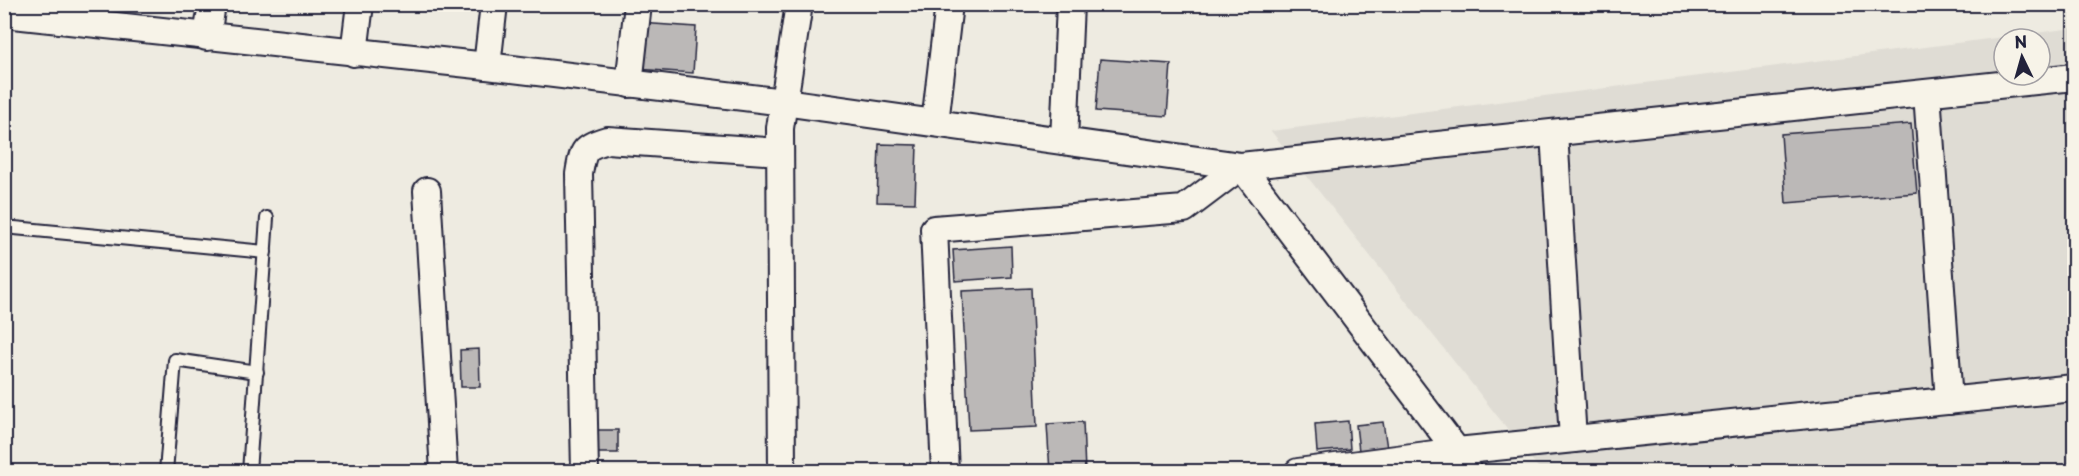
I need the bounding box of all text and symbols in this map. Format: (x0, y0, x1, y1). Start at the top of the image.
north arrow (1992, 27, 2052, 87)
text: N (2013, 29, 2028, 54)

